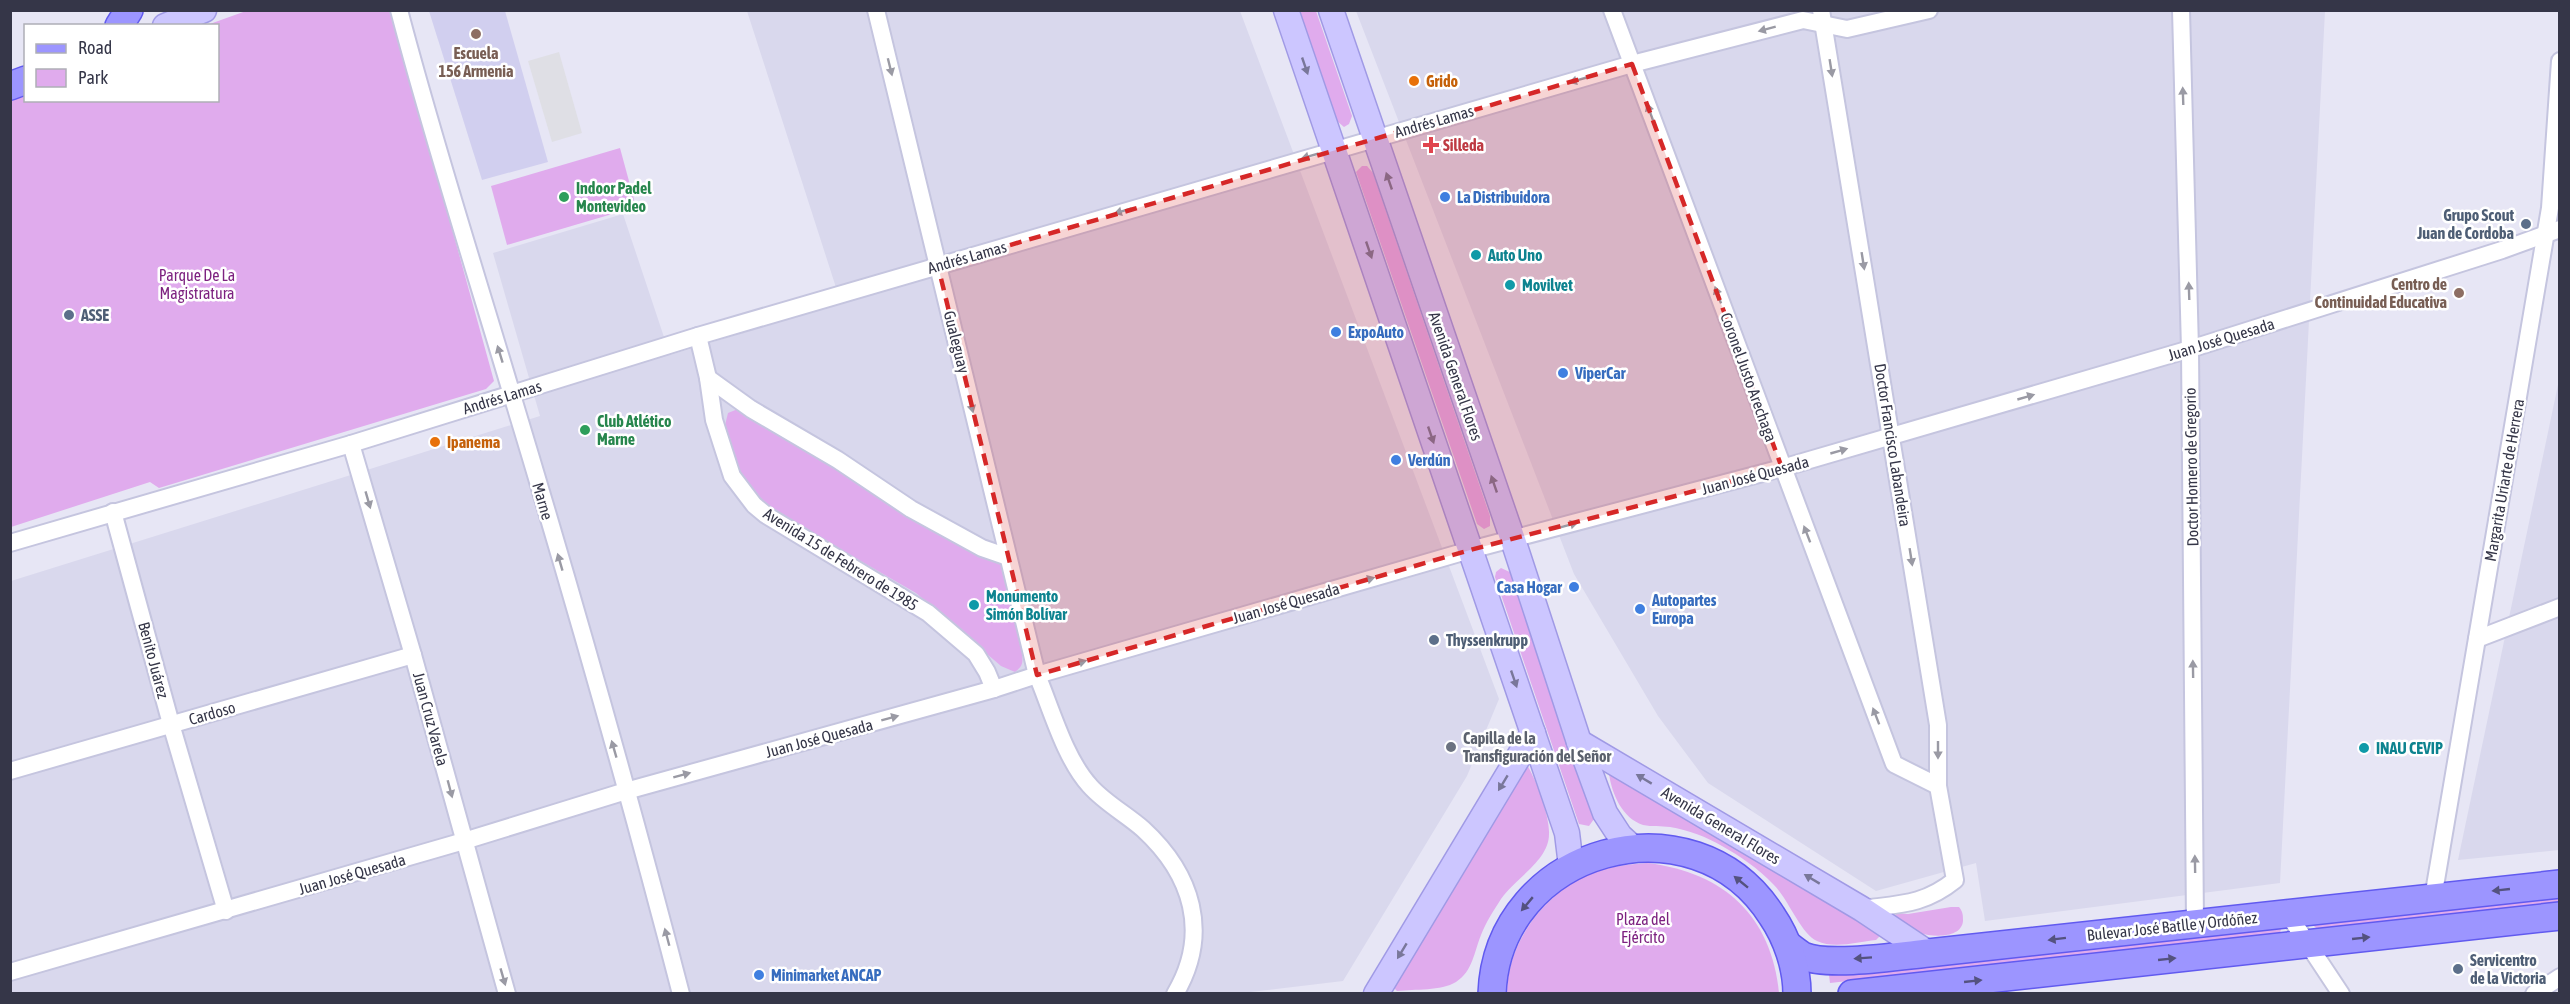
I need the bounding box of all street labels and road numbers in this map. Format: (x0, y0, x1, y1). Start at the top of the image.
street label: Andrés Lamas (1392, 101, 1476, 141)
street label: Andrés Lamas (925, 237, 1009, 277)
street label: Gualeguay (940, 309, 974, 376)
street label: Avenida General Flores (1426, 309, 1487, 443)
street label: Coronel Justo Arechaga (1716, 310, 1781, 444)
street label: Juan José Quesada (2166, 314, 2276, 364)
street label: Doctor Francisco Labandeira (1871, 362, 1915, 528)
street label: Andrés Lamas (461, 376, 544, 417)
street label: Doctor Homero de Gregorio (2181, 387, 2202, 547)
street label: Margarita Uriarte de Herrera (2481, 397, 2528, 563)
street label: Juan José Quesada (1699, 452, 1811, 498)
street label: Marne (529, 480, 557, 522)
street label: Avenida 15 de Febrero de 1985 (760, 504, 922, 614)
street label: Juan José Quesada (1230, 579, 1342, 627)
street label: Benito Juárez (135, 620, 173, 700)
street label: Juan Cruz Varela (410, 670, 452, 768)
street label: Cardoso (187, 698, 237, 728)
street label: Juan José Quesada (763, 715, 875, 761)
street label: Avenida General Flores (1659, 783, 1784, 868)
street label: Juan José Quesada (296, 850, 408, 898)
street label: Bulevar José Batlle y Ordóñez (2086, 908, 2258, 945)

